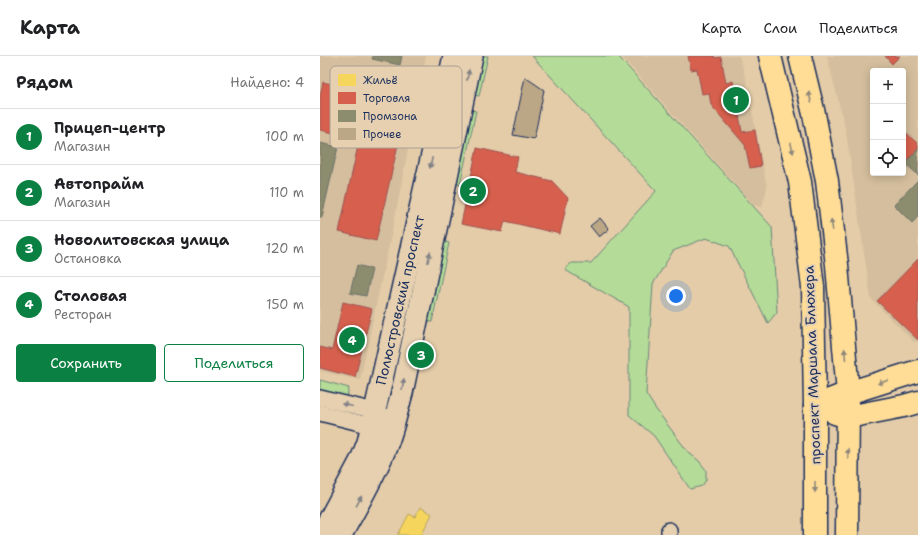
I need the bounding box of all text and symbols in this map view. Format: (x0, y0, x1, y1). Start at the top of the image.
text: Карта (20, 15, 80, 40)
text: Карта (701, 19, 742, 37)
text: Слои (764, 19, 797, 37)
text: Поделиться (819, 19, 898, 37)
legend (330, 66, 462, 148)
map controls (870, 68, 906, 176)
button: + (870, 68, 906, 104)
one-way arrow (465, 69, 471, 81)
text: Рядом (16, 71, 73, 93)
text: Жильё (363, 73, 398, 88)
text: Найдено: 4 (230, 74, 304, 91)
pin: 1 (723, 85, 749, 115)
text: Торговля (363, 91, 410, 106)
one-way arrow (807, 91, 813, 103)
button: − (870, 104, 906, 140)
text: Промзона (363, 109, 417, 124)
text: Прицеп-центр (54, 118, 165, 138)
text: Прочее (363, 127, 401, 142)
text: 1 (26, 128, 32, 145)
text: 100 m (265, 128, 304, 145)
text: Магазин (54, 138, 110, 155)
button: locate (870, 140, 906, 176)
one-way arrow (789, 143, 795, 155)
one-way arrow (427, 156, 433, 169)
text: Автопрайм (54, 174, 144, 194)
pin: 2 (460, 176, 486, 206)
text: 2 (24, 184, 34, 201)
text: 110 m (269, 184, 304, 201)
text: Магазин (54, 194, 110, 211)
street label: Полюстровский проспект (372, 213, 428, 387)
one-way arrow (829, 219, 836, 231)
text: Новолитовская улица (54, 230, 229, 250)
text: 3 (24, 240, 34, 257)
text: 120 m (266, 240, 304, 257)
text: Остановка (54, 250, 121, 267)
one-way arrow (427, 250, 433, 263)
street label: проспект Маршала Блюхера (800, 265, 824, 465)
text: Столовая (54, 286, 127, 306)
your location (666, 286, 686, 306)
text: 4 (24, 296, 34, 313)
text: 150 m (266, 296, 304, 313)
text: Ресторан (54, 306, 112, 323)
pin: 4 (339, 325, 365, 355)
pin: 3 (408, 340, 434, 370)
button: Сохранить (16, 344, 156, 382)
button: Поделиться (164, 344, 304, 382)
one-way arrow (841, 348, 848, 360)
one-way arrow (401, 378, 407, 390)
one-way arrow (876, 379, 888, 385)
one-way arrow (341, 402, 353, 408)
one-way arrow (845, 447, 851, 460)
one-way arrow (812, 481, 818, 494)
one-way arrow (356, 495, 363, 506)

